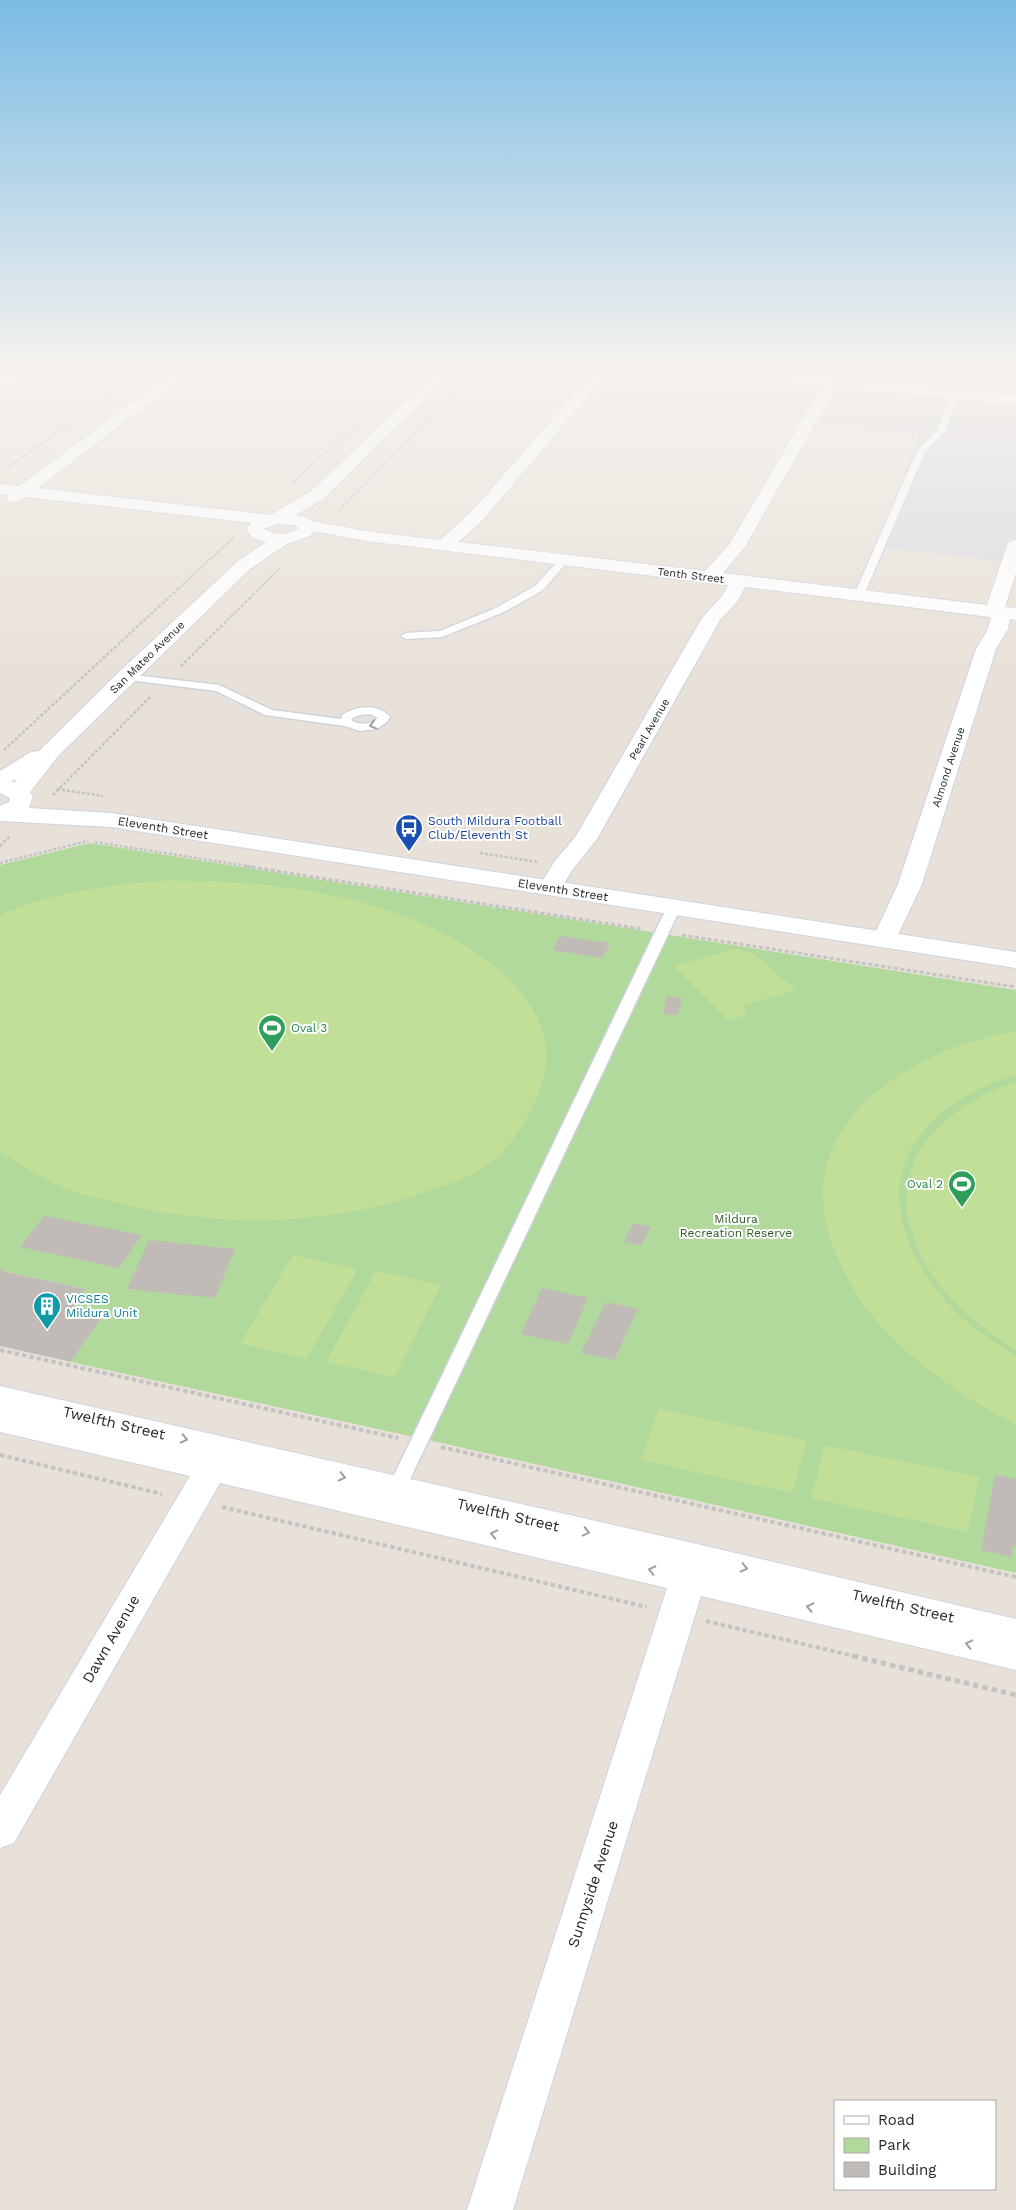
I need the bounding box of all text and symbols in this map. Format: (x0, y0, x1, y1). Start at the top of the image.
street label: Tenth Street (657, 565, 725, 586)
street label: San Mateo Avenue (107, 618, 187, 696)
street label: Pearl Avenue (627, 696, 672, 762)
one-way arrow (368, 719, 377, 730)
street label: Almond Avenue (929, 725, 968, 809)
bus stop icon: South Mildura Football Club/Eleventh St (394, 813, 424, 852)
street label: Eleventh Street (117, 814, 209, 842)
place label: South Mildura Football Club/Eleventh St (428, 814, 562, 842)
street label: Eleventh Street (517, 876, 609, 904)
sports icon: Oval 3 (257, 1013, 287, 1052)
place label: Oval 3 (291, 1021, 327, 1035)
sports icon: Oval 2 (947, 1169, 977, 1208)
place label: Oval 2 (907, 1177, 943, 1191)
park label: Mildura Recreation Reserve (680, 1212, 792, 1240)
building icon: VICSES Mildura Unit (32, 1291, 62, 1330)
place label: VICSES Mildura Unit (66, 1292, 137, 1320)
street label: Twelfth Street (61, 1402, 168, 1444)
one-way arrow (180, 1433, 188, 1444)
one-way arrow (338, 1471, 347, 1482)
street label: Twelfth Street (455, 1494, 562, 1536)
one-way arrow (581, 1526, 590, 1537)
one-way arrow (489, 1529, 498, 1540)
one-way arrow (740, 1562, 749, 1573)
one-way arrow (648, 1565, 657, 1576)
street label: Twelfth Street (850, 1585, 957, 1627)
street label: Dawn Avenue (79, 1592, 143, 1686)
one-way arrow (806, 1602, 815, 1613)
one-way arrow (964, 1639, 973, 1650)
street label: Sunnyside Avenue (564, 1818, 622, 1950)
legend (834, 2100, 996, 2190)
text: Road (878, 2111, 915, 2129)
text: Park (878, 2136, 911, 2154)
text: Building (878, 2161, 936, 2179)

